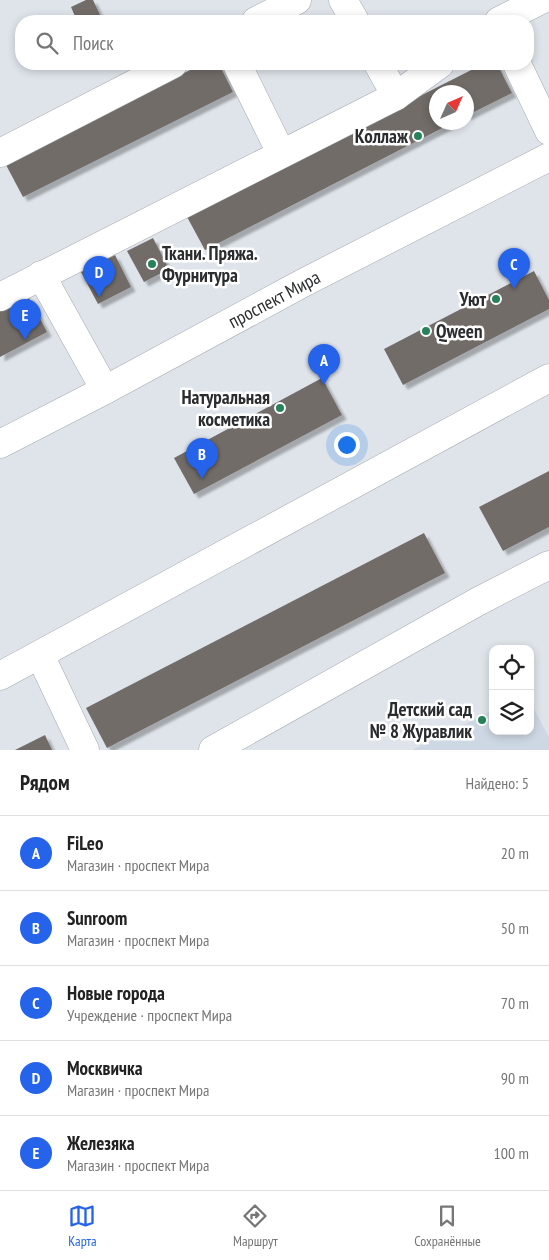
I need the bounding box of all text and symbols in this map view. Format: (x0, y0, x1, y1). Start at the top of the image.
search box (15, 15, 534, 70)
icon: search (33, 29, 61, 57)
text: Поиск (73, 31, 114, 55)
north arrow (429, 85, 474, 130)
place label: Коллаж (355, 124, 409, 148)
marker: Коллаж (412, 130, 424, 142)
place label: Ткани. Пряжа. Фурнитура (162, 241, 258, 287)
pin: C (498, 248, 530, 289)
pin: D (83, 256, 115, 297)
marker: Ткани. Пряжа. Фурнитура (146, 258, 158, 270)
street label: проспект Мира (224, 265, 324, 333)
place label: Уют (459, 287, 486, 311)
marker: Уют (490, 293, 502, 305)
pin: E (9, 299, 41, 340)
place label: Qween (436, 319, 483, 343)
marker: Qween (420, 325, 432, 337)
pin: A (308, 344, 340, 385)
place label: Натуральная косметика (181, 385, 270, 431)
marker: Натуральная косметика (274, 402, 286, 414)
your location (334, 432, 360, 458)
pin: B (186, 438, 218, 479)
map controls (489, 645, 534, 735)
button: locate (489, 645, 534, 690)
button: layers (489, 690, 534, 735)
place label: Детский сад № 8 Журавлик (370, 697, 472, 743)
marker: Детский сад № 8 Журавлик (476, 714, 488, 726)
text: Рядом (20, 769, 70, 796)
text: Найдено: 5 (466, 773, 529, 793)
text: FiLeo (67, 831, 103, 855)
text: A (32, 843, 40, 863)
text: 20 m (501, 843, 529, 863)
text: Магазин · проспект Мира (67, 855, 209, 875)
text: Sunroom (67, 906, 127, 930)
text: B (32, 918, 40, 938)
text: 50 m (501, 918, 529, 938)
text: Магазин · проспект Мира (67, 930, 209, 950)
text: Новые города (67, 981, 165, 1005)
text: C (32, 993, 40, 1013)
text: 70 m (501, 993, 529, 1013)
text: Учреждение · проспект Мира (67, 1005, 232, 1025)
text: Москвичка (67, 1056, 143, 1080)
text: D (32, 1068, 40, 1088)
text: 90 m (501, 1068, 529, 1088)
text: Магазин · проспект Мира (67, 1080, 209, 1100)
text: Железяка (67, 1131, 135, 1155)
text: E (33, 1143, 39, 1163)
text: 100 m (494, 1143, 529, 1163)
text: Магазин · проспект Мира (67, 1155, 209, 1175)
tab: Карта (68, 1202, 97, 1250)
tab: Маршрут (233, 1202, 278, 1250)
tab: Сохранённые (414, 1202, 481, 1250)

